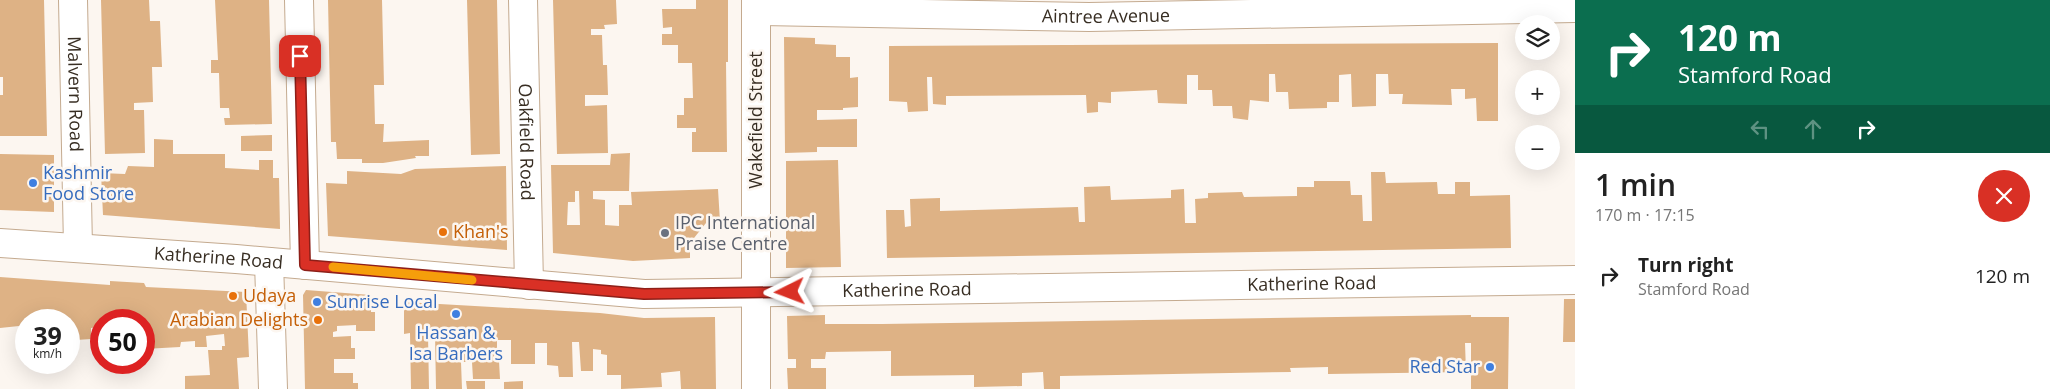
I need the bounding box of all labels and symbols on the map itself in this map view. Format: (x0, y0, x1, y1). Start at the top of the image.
street label: Aintree Avenue (1042, 3, 1170, 28)
pin (279, 35, 321, 77)
street label: Malvern Road (63, 36, 89, 152)
street label: Wakefield Street (743, 51, 767, 189)
street label: Oakfield Road (514, 83, 540, 201)
place label: Kashmir Food Store (43, 160, 134, 205)
marker: Kashmir Food Store (27, 177, 39, 189)
place label: IPC International Praise Centre (675, 210, 815, 255)
place label: Khan's (453, 219, 509, 243)
marker: Khan's (437, 226, 449, 238)
marker: IPC International Praise Centre (659, 227, 671, 239)
street label: Katherine Road (153, 240, 284, 274)
position arrow (763, 265, 815, 317)
street label: Katherine Road (1247, 270, 1377, 296)
street label: Katherine Road (842, 276, 972, 302)
place label: Udaya (243, 283, 296, 307)
place label: Sunrise Local (327, 289, 438, 313)
marker: Udaya (227, 290, 239, 302)
marker: Sunrise Local (311, 296, 323, 308)
place label: Arabian Delights (170, 307, 308, 331)
marker: Hassan & Isa Barbers (450, 308, 462, 320)
speed limit sign: 50 (90, 309, 155, 374)
marker: Arabian Delights (312, 314, 324, 326)
place label: Hassan & Isa Barbers (409, 320, 503, 365)
place label: Red Star (1409, 354, 1481, 378)
marker: Red Star (1484, 361, 1496, 373)

